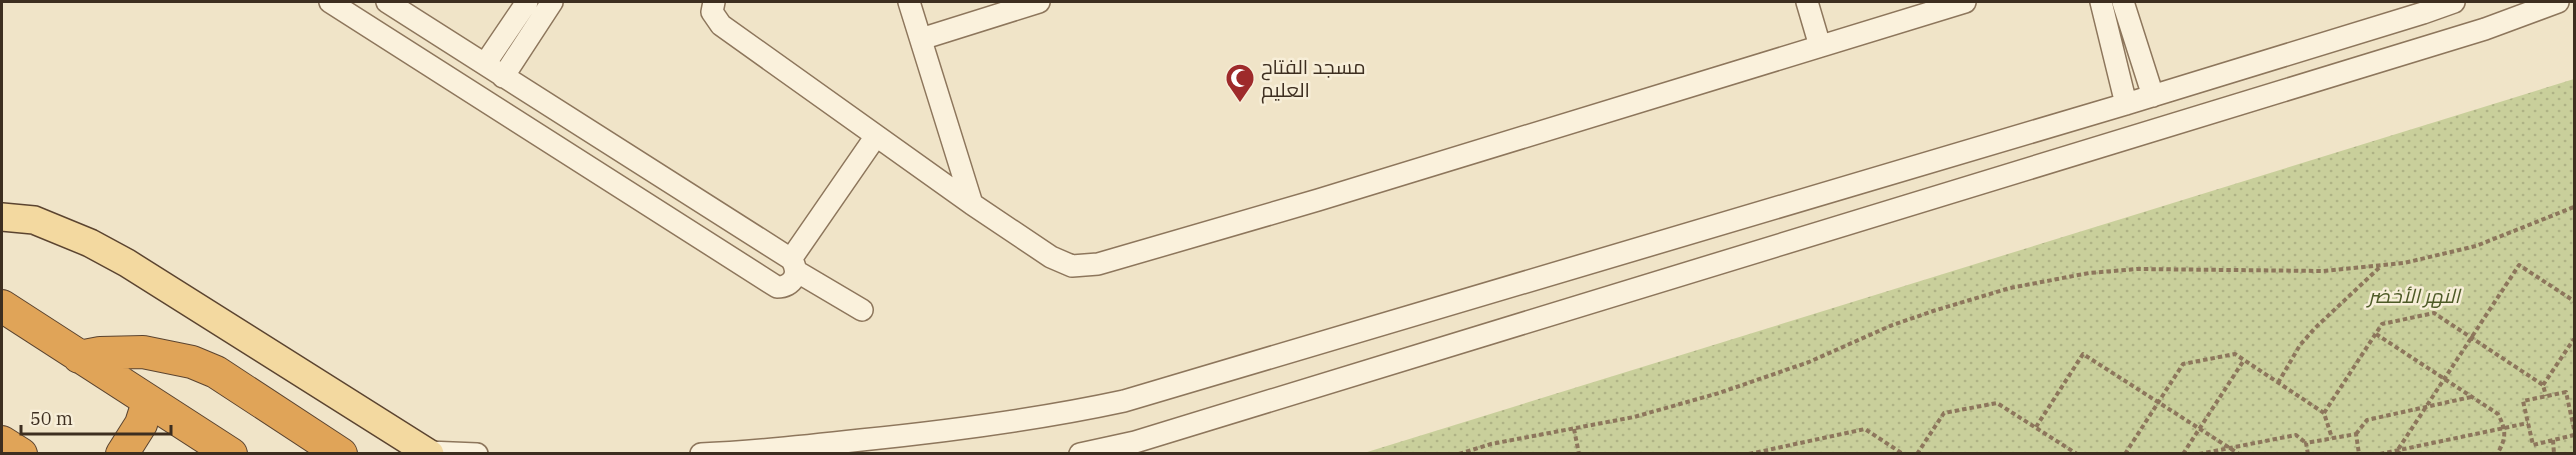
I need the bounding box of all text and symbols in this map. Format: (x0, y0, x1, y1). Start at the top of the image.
place label: مسجد الفتاح العليم (1261, 53, 1365, 104)
mosque icon: مسجد الفتاح العليم (1224, 62, 1256, 104)
park label: النهر الأخضر (2365, 282, 2463, 309)
scale bar (21, 398, 171, 436)
text: 50 m (30, 407, 73, 430)

